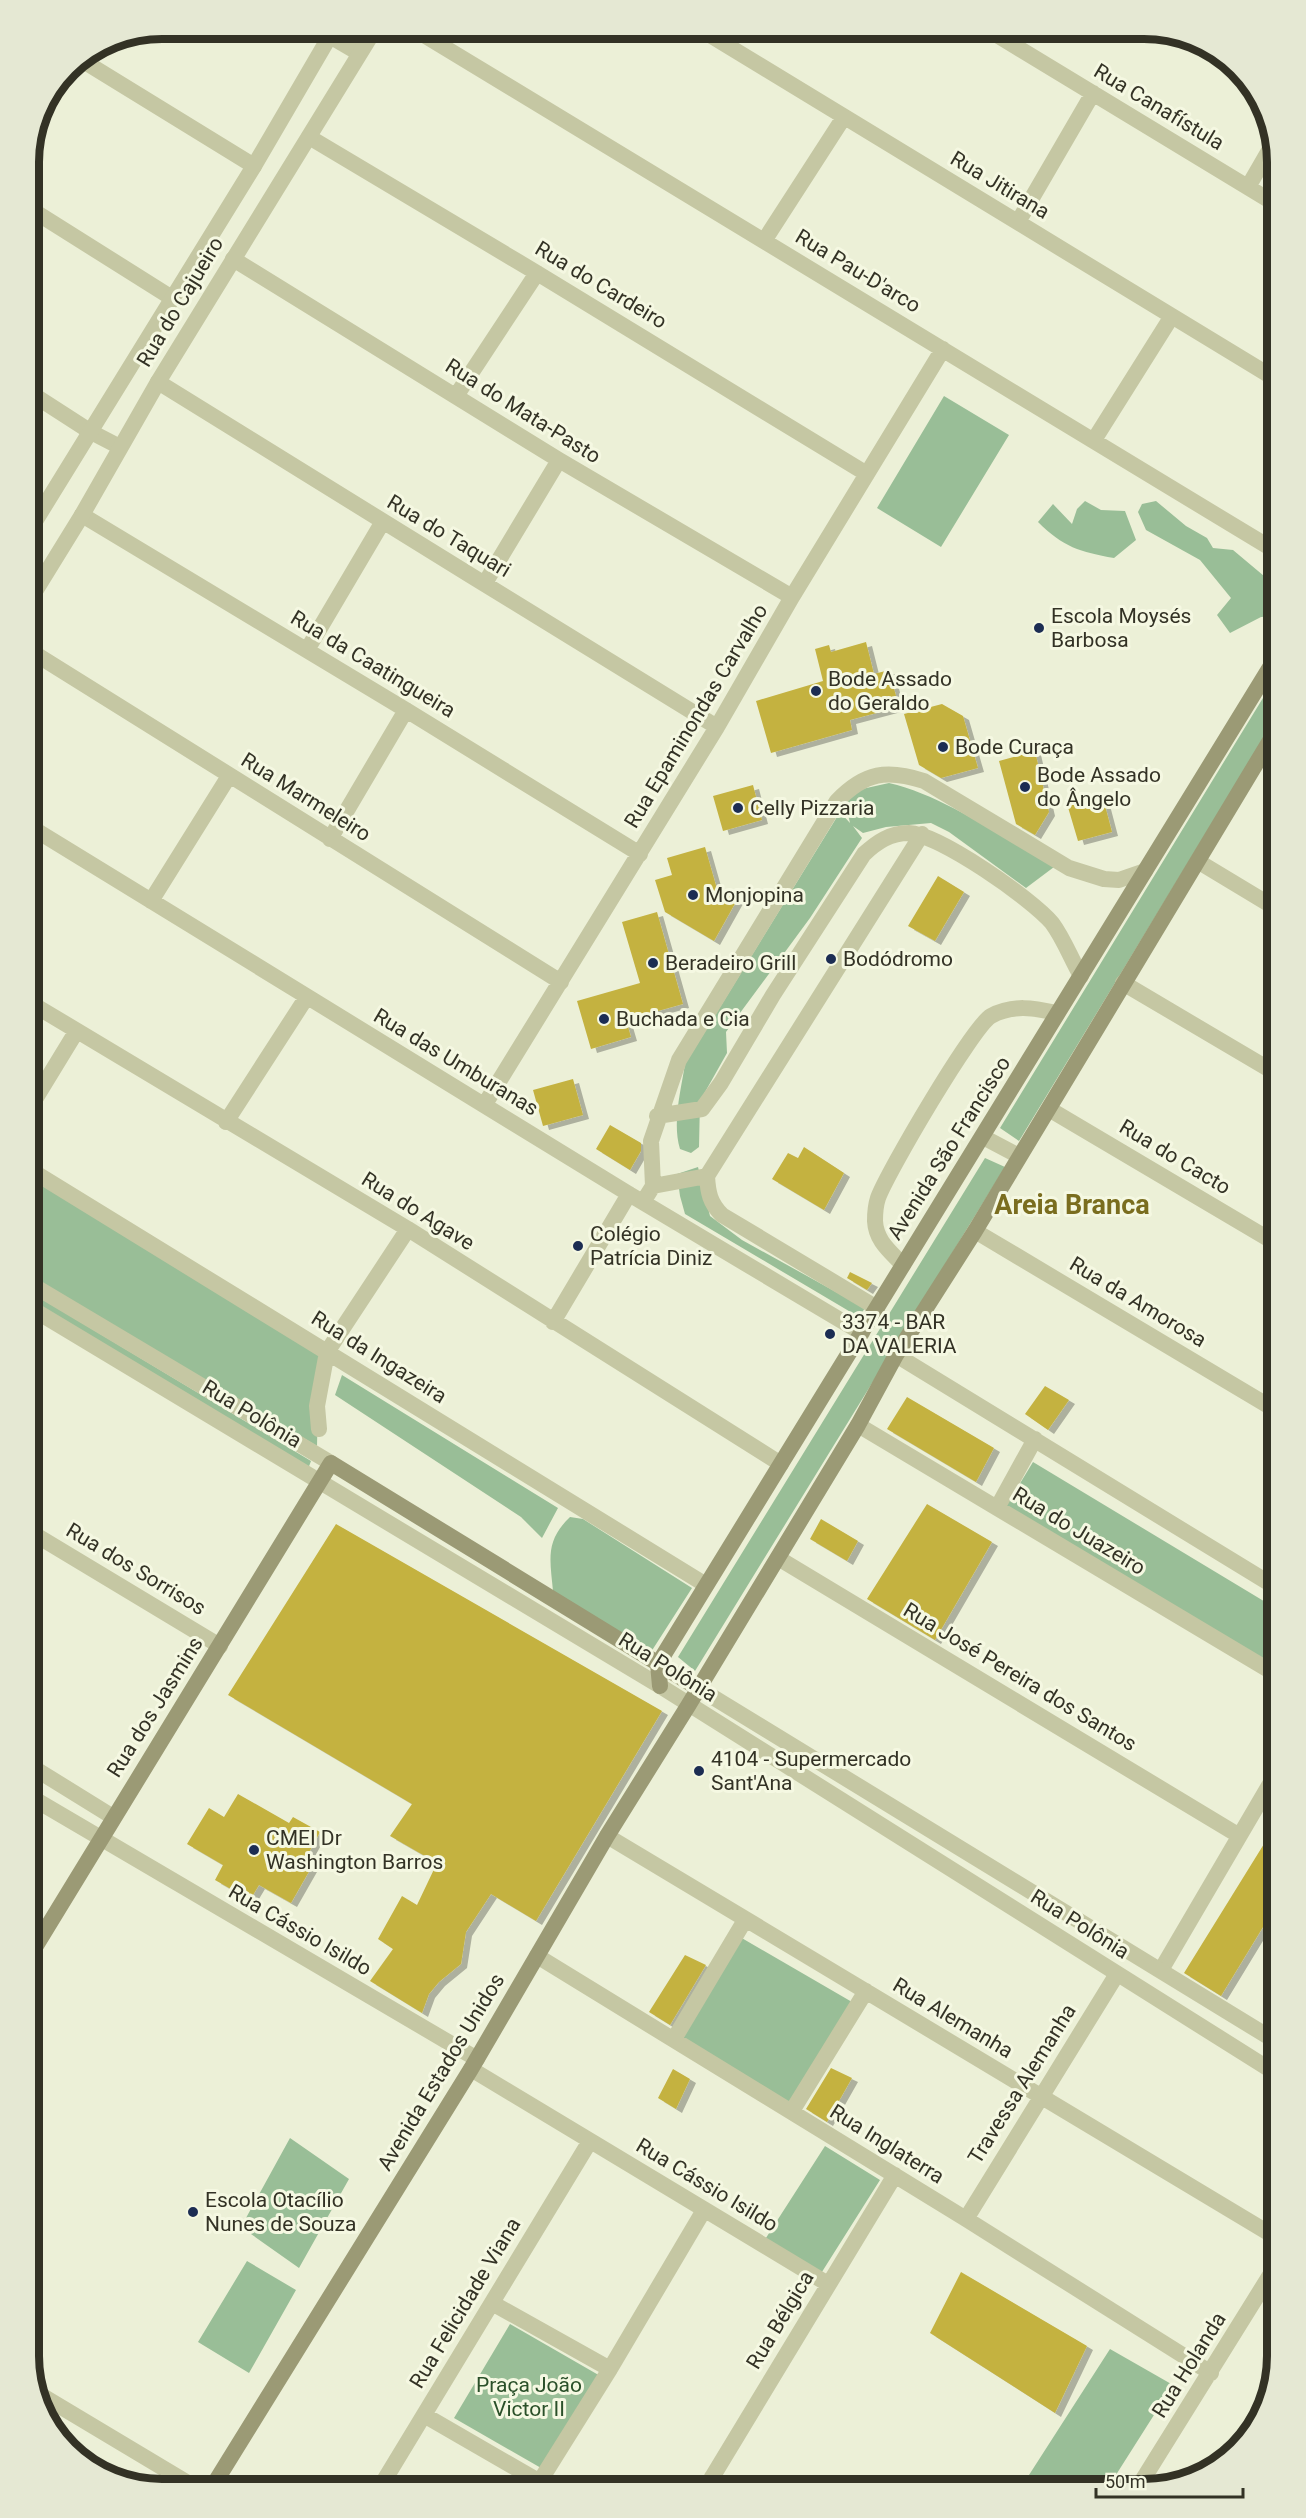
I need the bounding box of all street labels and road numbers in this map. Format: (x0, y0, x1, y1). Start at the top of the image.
street label: Rua Canafístula (1090, 59, 1228, 155)
street label: Rua Jitirana (946, 146, 1054, 224)
street label: Rua Pau-D'arco (791, 224, 925, 318)
street label: Rua do Cajueiro (132, 233, 228, 371)
street label: Rua do Cardeiro (531, 236, 671, 334)
street label: Rua do Mata-Pasto (441, 354, 605, 468)
street label: Rua do Taquari (383, 490, 515, 582)
street label: Rua Epaminondas Carvalho (620, 600, 772, 832)
street label: Rua da Caatingueira (286, 605, 460, 723)
street label: Rua Marmeleiro (237, 748, 375, 846)
street label: Rua das Umburanas (369, 1003, 543, 1121)
street label: Avenida São Francisco (883, 1052, 1015, 1244)
street label: Rua do Cacto (1115, 1115, 1235, 1199)
street label: Rua do Agave (357, 1167, 479, 1255)
street label: Rua da Amorosa (1065, 1252, 1211, 1352)
street label: Rua da Ingazeira (307, 1306, 451, 1408)
street label: Rua Polônia (198, 1375, 306, 1453)
street label: Rua do Juazeiro (1008, 1482, 1150, 1580)
street label: Rua dos Sorrisos (62, 1518, 210, 1620)
street label: Rua José Pereira dos Santos (899, 1598, 1141, 1756)
street label: Rua Polônia (614, 1627, 722, 1707)
street label: Rua dos Jasmins (102, 1632, 208, 1782)
street label: Rua Cássio Isildo (224, 1879, 376, 1981)
street label: Rua Polônia (1026, 1884, 1134, 1964)
street label: Avenida Estados Unidos (373, 1969, 509, 2175)
street label: Rua Alemanha (889, 1973, 1017, 2063)
street label: Travessa Alemanha (963, 2000, 1081, 2168)
street label: Rua Inglaterra (826, 2099, 948, 2189)
street label: Rua Cássio Isildo (632, 2133, 782, 2237)
street label: Rua Felicidade Viana (405, 2214, 525, 2392)
street label: Rua Bélgica (741, 2267, 819, 2373)
street label: Rua Holanda (1147, 2308, 1231, 2422)

